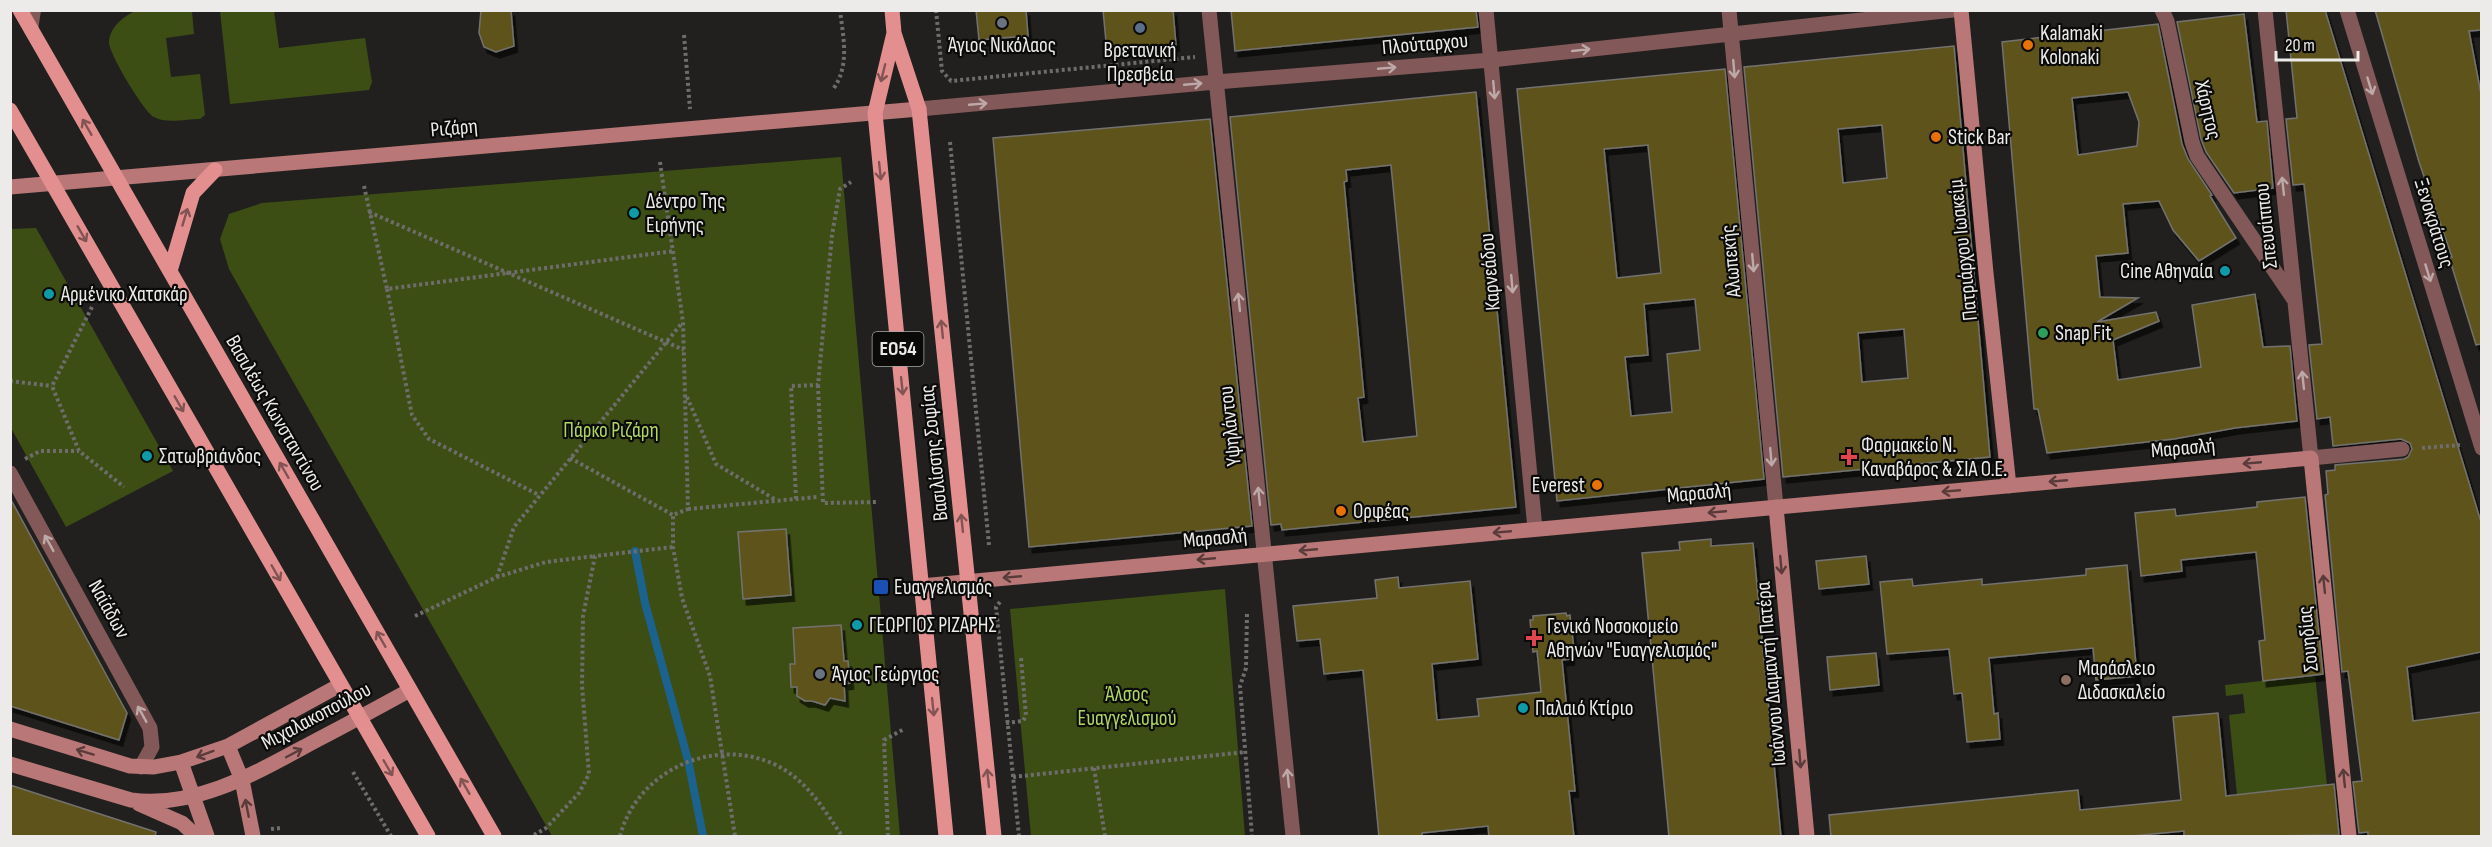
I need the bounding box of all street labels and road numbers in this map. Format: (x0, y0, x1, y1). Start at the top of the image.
street label: Πλούταρχου (1381, 28, 1469, 60)
street label: Χάρητος (2189, 77, 2227, 142)
street label: Ριζάρη (429, 113, 479, 143)
street label: Ξενοκράτους (2409, 175, 2459, 271)
street label: Πατριάρχου Ιωακείμ (1943, 178, 1983, 322)
street label: Σπευσίππου (2249, 182, 2283, 270)
street label: Αλωπεκής (1715, 224, 1747, 299)
street label: Καρνεάδου (1474, 232, 1506, 312)
street label: Βασιλέως Κωνσταντίνου (220, 331, 330, 495)
road number: ΕΟ54 (872, 332, 924, 366)
street label: Βασιλίσσης Σοφίας (914, 384, 954, 522)
street label: Υψηλάντου (1213, 385, 1247, 467)
street label: Μαρασλή (2150, 433, 2216, 463)
street label: Μαρασλή (1666, 478, 1732, 508)
street label: Μαρασλή (1182, 523, 1248, 553)
street label: Ναϊάδων (83, 575, 135, 643)
street label: Ιωάννου Διαμαντή Πατέρα (1750, 581, 1792, 767)
street label: Σουηδίας (2292, 605, 2324, 673)
street label: Μιχαλακοπούλου (257, 677, 375, 755)

